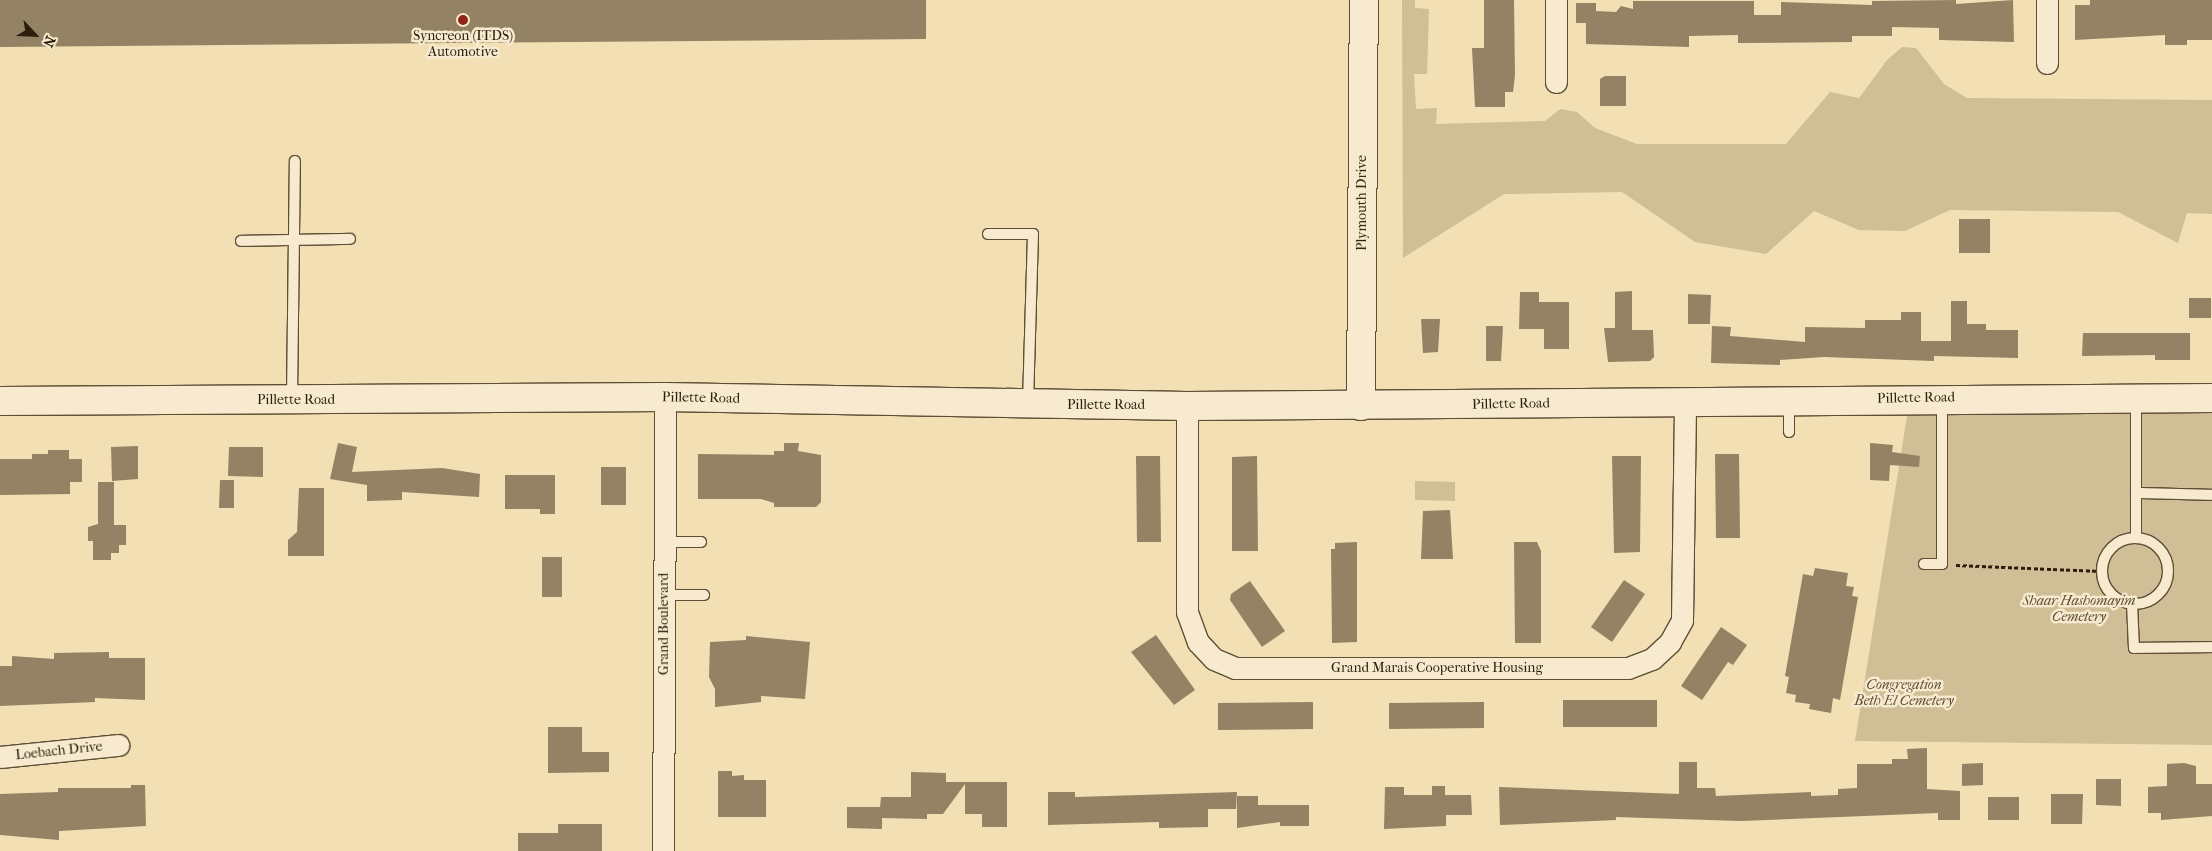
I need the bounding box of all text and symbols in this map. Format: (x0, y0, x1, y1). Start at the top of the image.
north arrow (10, 10, 60, 60)
marker: Syncreon (ITDS) Automotive (457, 14, 469, 26)
place label: Syncreon (ITDS) Automotive (413, 28, 513, 60)
text: N (39, 33, 59, 50)
street label: Plymouth Drive (1354, 155, 1370, 251)
street label: Pillette Road (662, 389, 740, 407)
street label: Pillette Road (1877, 389, 1955, 407)
street label: Pillette Road (257, 392, 335, 408)
street label: Pillette Road (1472, 395, 1550, 413)
street label: Pillette Road (1067, 397, 1145, 413)
street label: Grand Boulevard (656, 573, 672, 675)
park label: Shaar Hashomayim Cemetery (2022, 593, 2136, 626)
street label: Grand Marais Cooperative Housing (1331, 660, 1543, 676)
park label: Congregation Beth El Cemetery (1854, 677, 1954, 710)
street label: Loebach Drive (15, 738, 103, 764)

